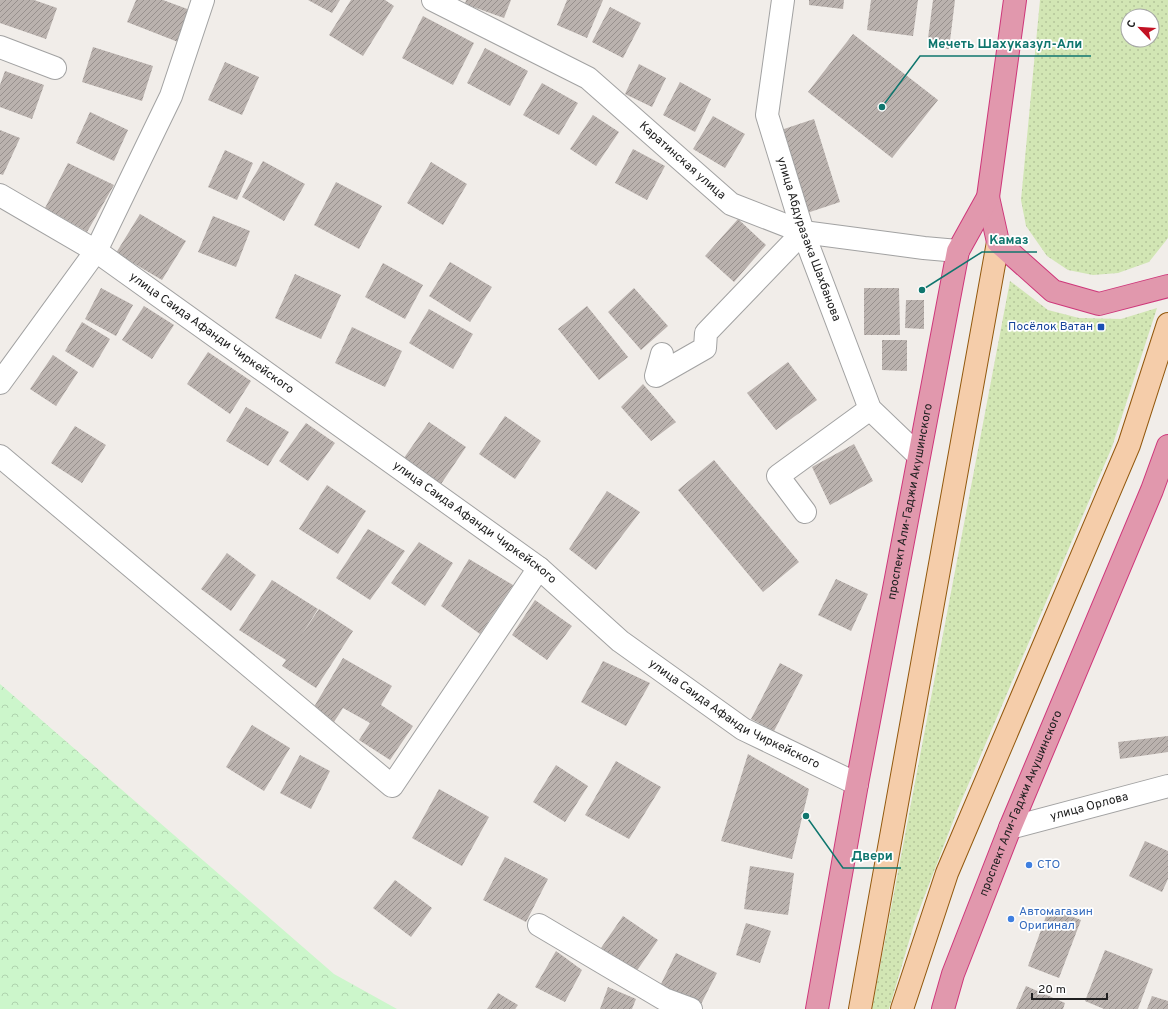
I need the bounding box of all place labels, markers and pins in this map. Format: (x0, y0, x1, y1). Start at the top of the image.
callout: Мечеть Шахуказул-Али (920, 31, 1091, 56)
callout: Камаз (982, 227, 1037, 252)
place label: Посёлок Ватан (1008, 319, 1093, 335)
marker: Посёлок Ватан (1096, 322, 1106, 332)
callout: Двери (843, 843, 901, 868)
place label: СТО (1037, 857, 1060, 873)
marker: СТО (1024, 860, 1034, 870)
place label: Автомагазин Оригинал (1019, 904, 1093, 934)
marker: Автомагазин Оригинал (1006, 914, 1016, 924)

